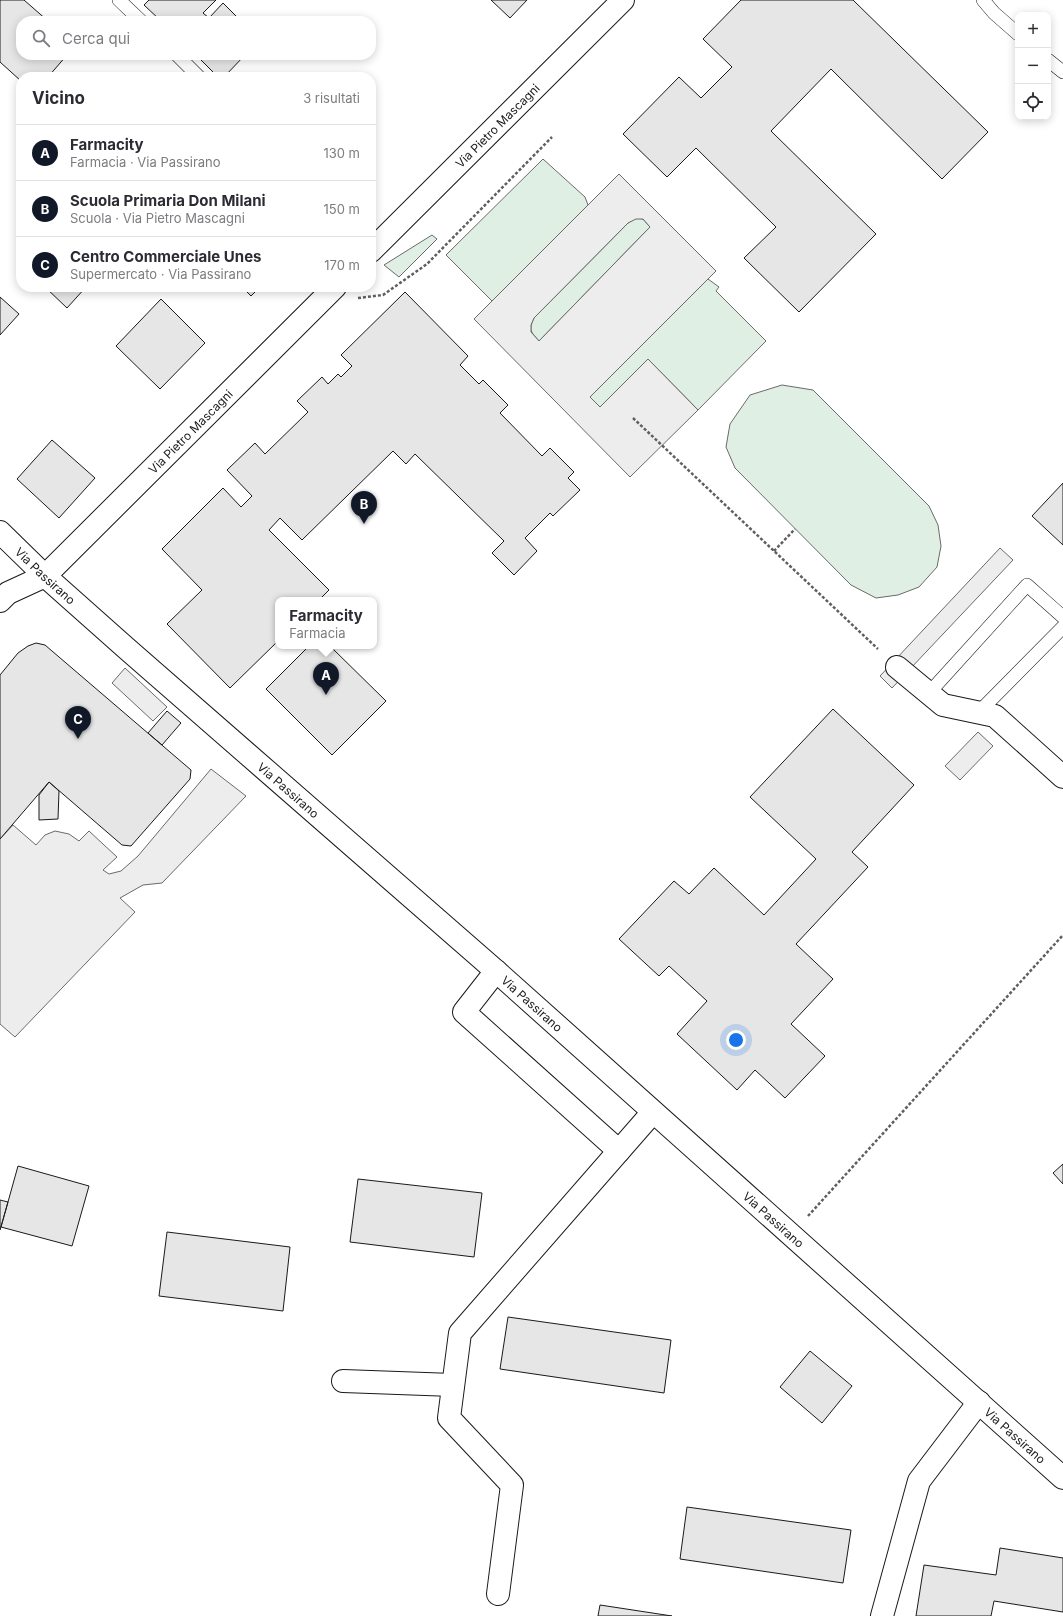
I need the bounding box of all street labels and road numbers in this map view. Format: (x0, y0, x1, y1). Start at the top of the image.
street label: Via Pietro Mascagni (452, 80, 542, 170)
street label: Via Pietro Mascagni (145, 386, 235, 476)
street label: Via Passirano (12, 544, 79, 607)
street label: Via Passirano (255, 759, 322, 821)
street label: Via Passirano (499, 972, 566, 1035)
street label: Via Passirano (740, 1188, 807, 1251)
street label: Via Passirano (982, 1404, 1049, 1467)

